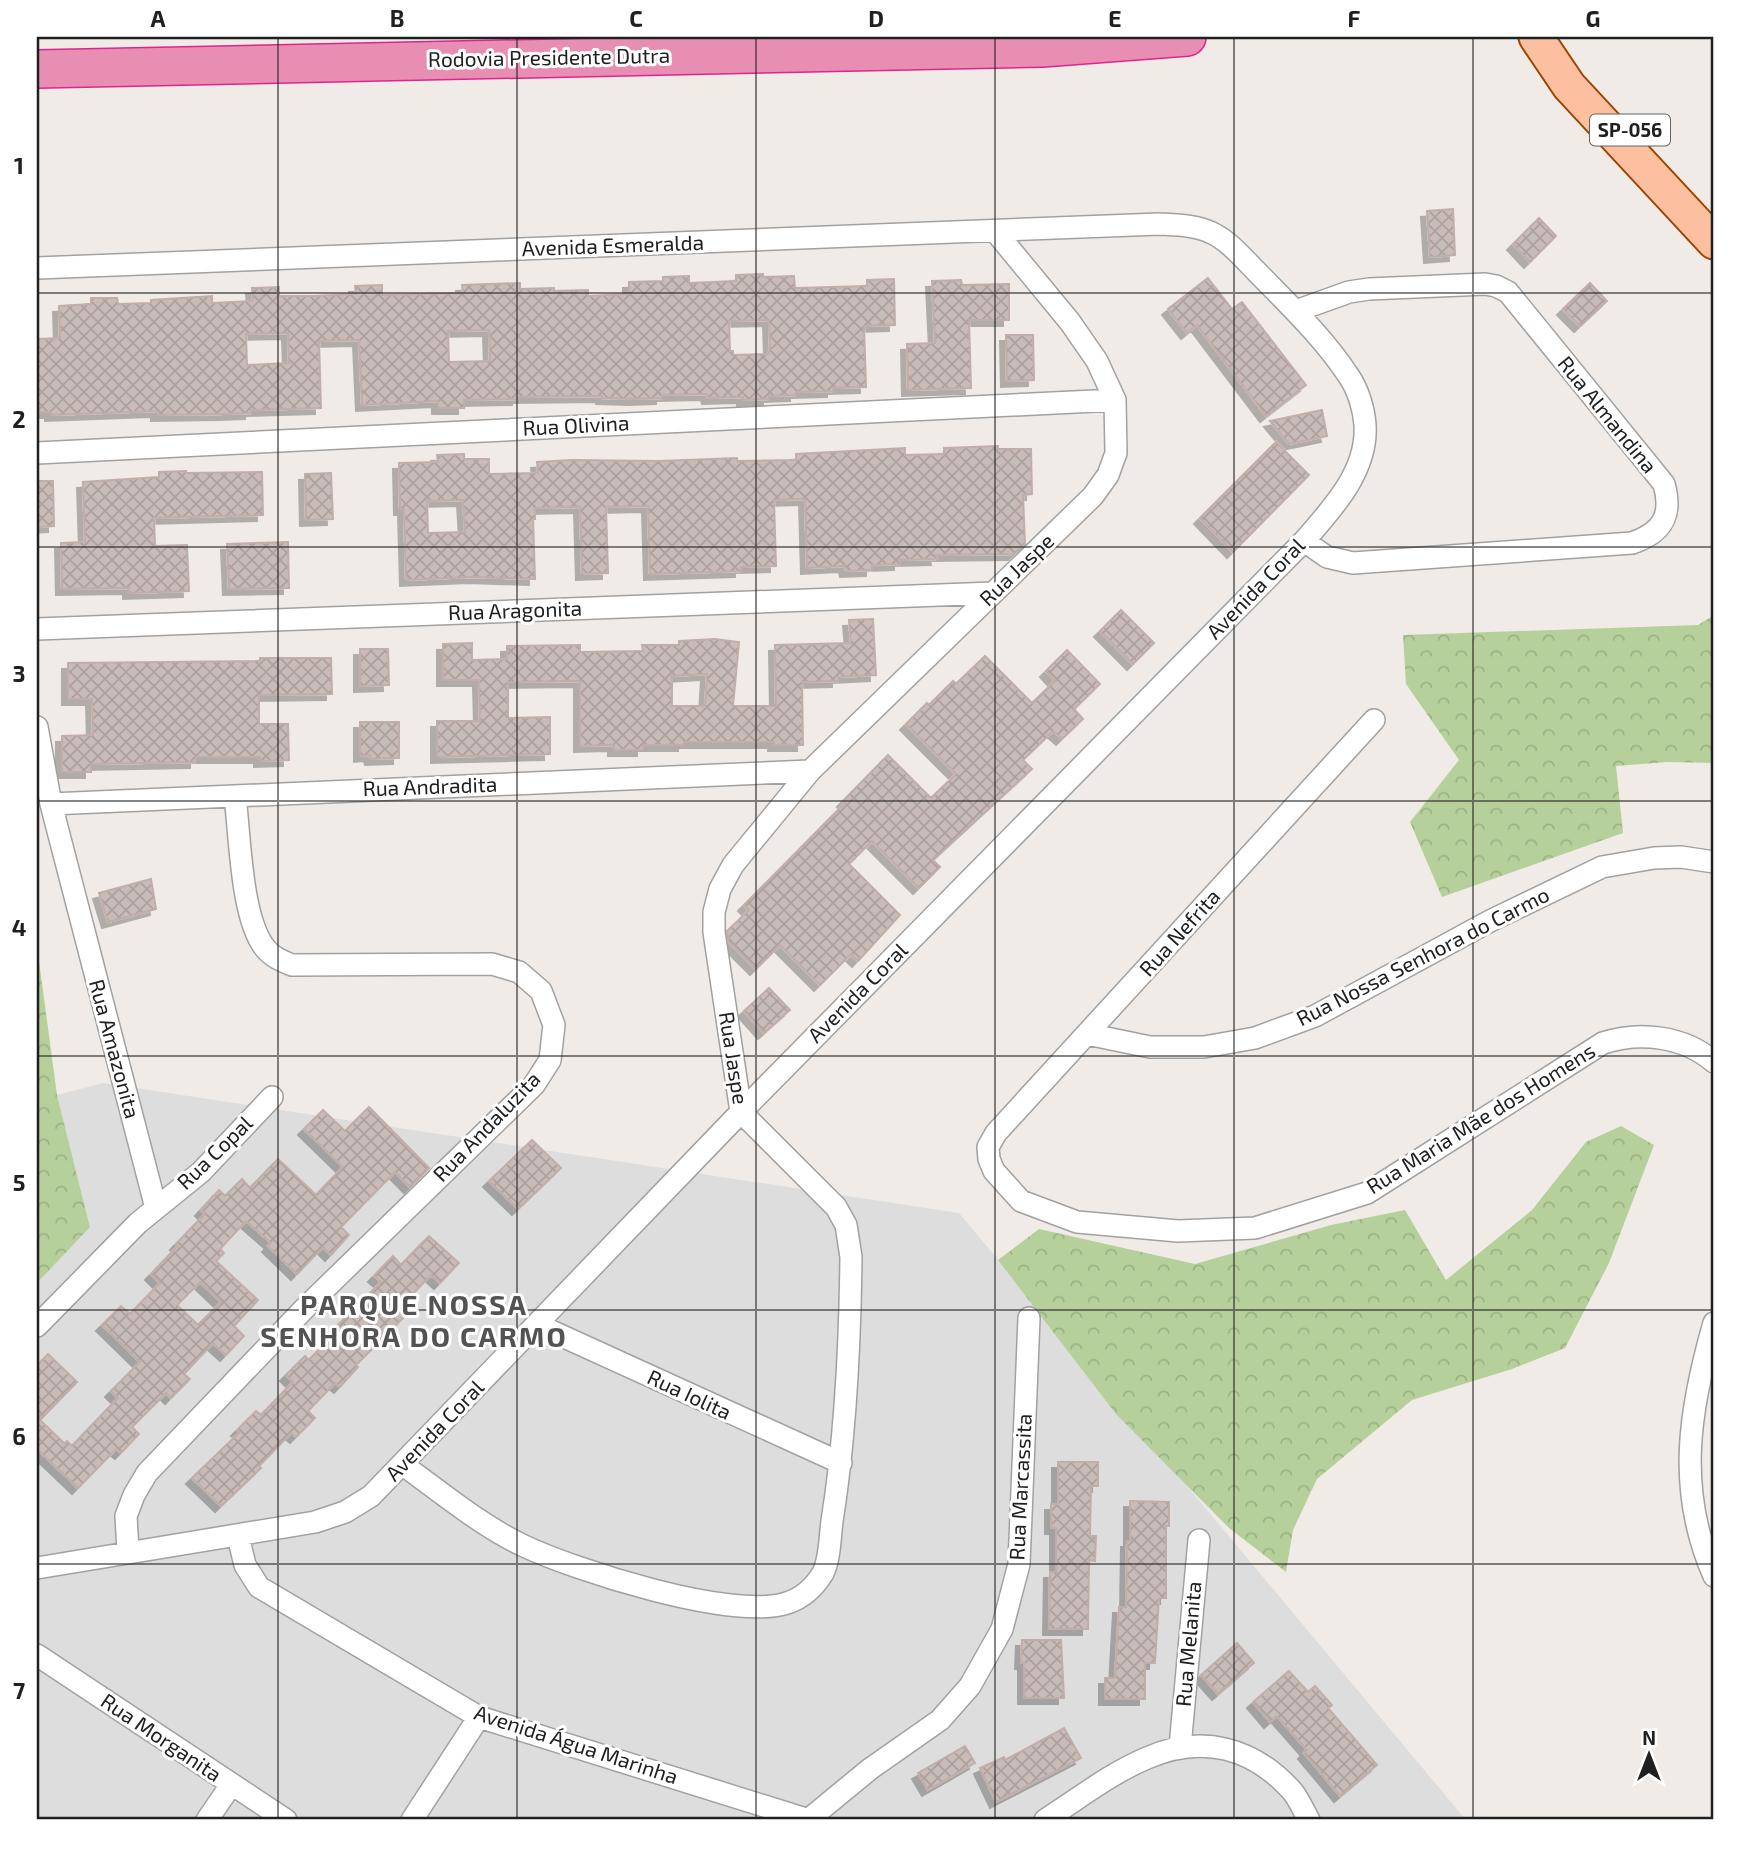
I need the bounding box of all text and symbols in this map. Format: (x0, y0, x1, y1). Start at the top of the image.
text: A (150, 4, 166, 32)
text: B (390, 4, 404, 32)
text: C (629, 4, 643, 32)
text: D (868, 4, 884, 32)
text: E (1108, 4, 1122, 32)
text: F (1348, 4, 1361, 32)
text: G (1586, 4, 1600, 32)
street label: Rodovia Presidente Dutra (428, 42, 670, 71)
road number: SP-056 (1590, 114, 1670, 146)
text: 1 (14, 151, 24, 179)
street label: Avenida Esmeralda (521, 229, 705, 260)
street label: Rua Almandina (1553, 351, 1663, 478)
text: 2 (12, 405, 26, 433)
street label: Rua Olivina (522, 409, 630, 440)
street label: Rua Jaspe (974, 527, 1058, 610)
street label: Avenida Coral (1201, 532, 1310, 644)
street label: Rua Aragonita (447, 595, 582, 624)
text: 3 (12, 659, 26, 687)
street label: Rua Andradita (362, 771, 498, 800)
street label: Rua Nossa Senhora do Carmo (1292, 881, 1553, 1030)
street label: Rua Nefrita (1133, 883, 1224, 981)
text: 4 (12, 913, 26, 941)
street label: Avenida Coral (802, 936, 913, 1047)
street label: Rua Amazonita (85, 976, 146, 1121)
street label: Rua Jaspe (715, 1010, 754, 1106)
street label: Rua Maria Mãe dos Homens (1361, 1037, 1599, 1198)
street label: Rua Andaluzita (427, 1066, 545, 1186)
street label: Rua Copal (171, 1109, 257, 1194)
text: 5 (13, 1168, 25, 1196)
district label: PARQUE NOSSA SENHORA DO CARMO (260, 1287, 568, 1353)
street label: Rua Iolita (644, 1363, 736, 1424)
street label: Avenida Coral (380, 1374, 489, 1486)
street label: Rua Marcassita (1003, 1413, 1036, 1561)
text: 6 (12, 1422, 26, 1450)
street label: Rua Melanita (1170, 1580, 1205, 1708)
text: 7 (13, 1676, 25, 1704)
street label: Rua Morganita (97, 1687, 227, 1786)
street label: Avenida Água Marinha (472, 1699, 681, 1788)
north arrow (1614, 1720, 1684, 1790)
text: N (1642, 1726, 1656, 1749)

